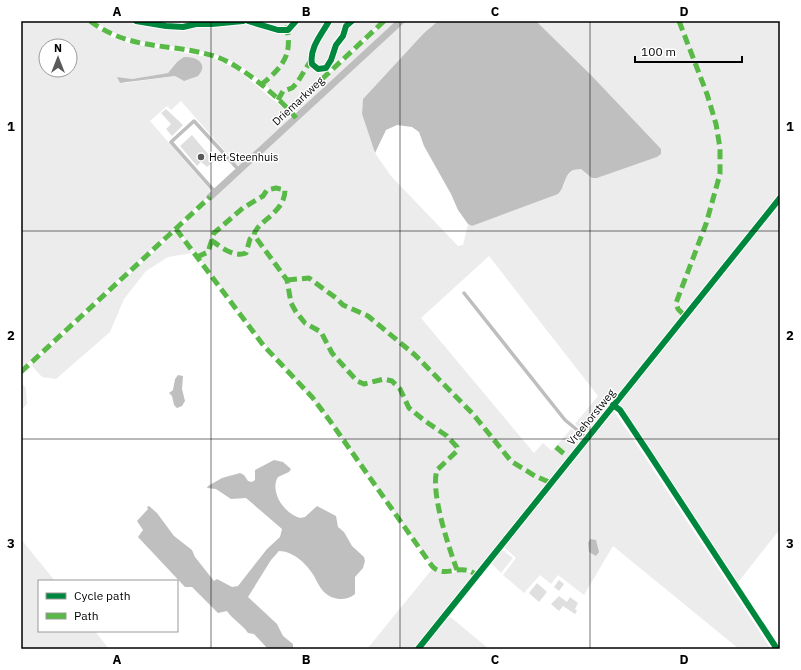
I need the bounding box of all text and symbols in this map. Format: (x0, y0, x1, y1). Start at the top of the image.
text: A (113, 3, 122, 20)
text: B (302, 3, 311, 20)
text: C (491, 3, 500, 20)
text: D (679, 3, 689, 20)
north arrow (38, 38, 78, 78)
scale bar (635, 38, 742, 64)
text: N (54, 41, 62, 55)
text: 100 m (641, 44, 676, 59)
street label: Driemarkweg (269, 73, 327, 129)
text: 1 (7, 118, 15, 135)
text: 1 (786, 118, 794, 135)
place label: Het Steenhuis (209, 150, 278, 164)
marker: Het Steenhuis (196, 152, 206, 162)
text: 2 (7, 327, 15, 344)
text: 2 (786, 327, 794, 344)
street label: Vreehorstweg (564, 386, 618, 448)
text: 3 (7, 535, 15, 552)
text: 3 (786, 535, 794, 552)
legend (38, 580, 178, 632)
text: Cycle path (74, 588, 131, 603)
text: Path (74, 608, 99, 623)
text: A (113, 651, 122, 668)
text: B (302, 651, 311, 668)
text: C (491, 651, 500, 668)
text: D (679, 651, 689, 668)

